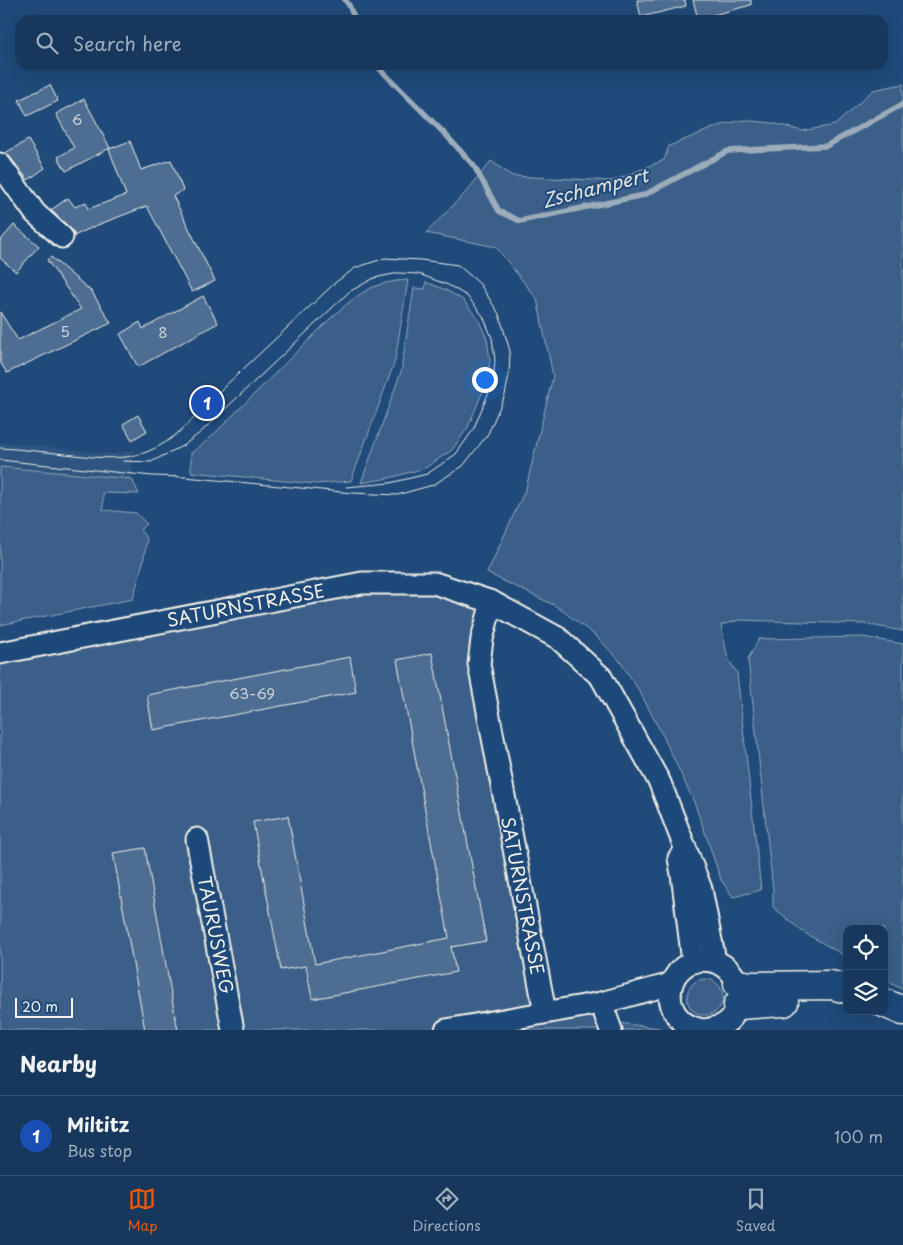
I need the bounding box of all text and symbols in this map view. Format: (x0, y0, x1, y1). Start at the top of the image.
search box (15, 15, 888, 70)
icon: search (33, 29, 61, 57)
text: Search here (73, 29, 182, 57)
house number: 6 (72, 107, 82, 130)
water label: Zschampert (539, 160, 653, 214)
house number: 5 (60, 319, 70, 342)
house number: 8 (158, 320, 168, 343)
your location (472, 367, 498, 393)
pin: 1 (191, 384, 223, 422)
street label: SATURNSTRASSE (164, 576, 327, 633)
house number: 63-69 (229, 681, 275, 704)
street label: SATURNSTRASSE (495, 814, 552, 977)
street label: TAURUSWEG (192, 874, 241, 996)
map controls (843, 925, 888, 1015)
button: locate (843, 925, 888, 970)
button: layers (843, 970, 888, 1015)
scale bar (15, 995, 72, 1018)
text: 20 m (22, 996, 58, 1017)
text: Nearby (20, 1047, 97, 1079)
text: Miltitz (67, 1110, 129, 1138)
text: 1 (32, 1124, 40, 1148)
text: 100 m (834, 1124, 883, 1148)
text: Bus stop (67, 1138, 132, 1162)
tab: Map (128, 1185, 157, 1236)
tab: Directions (413, 1185, 481, 1236)
tab: Saved (736, 1185, 775, 1236)

